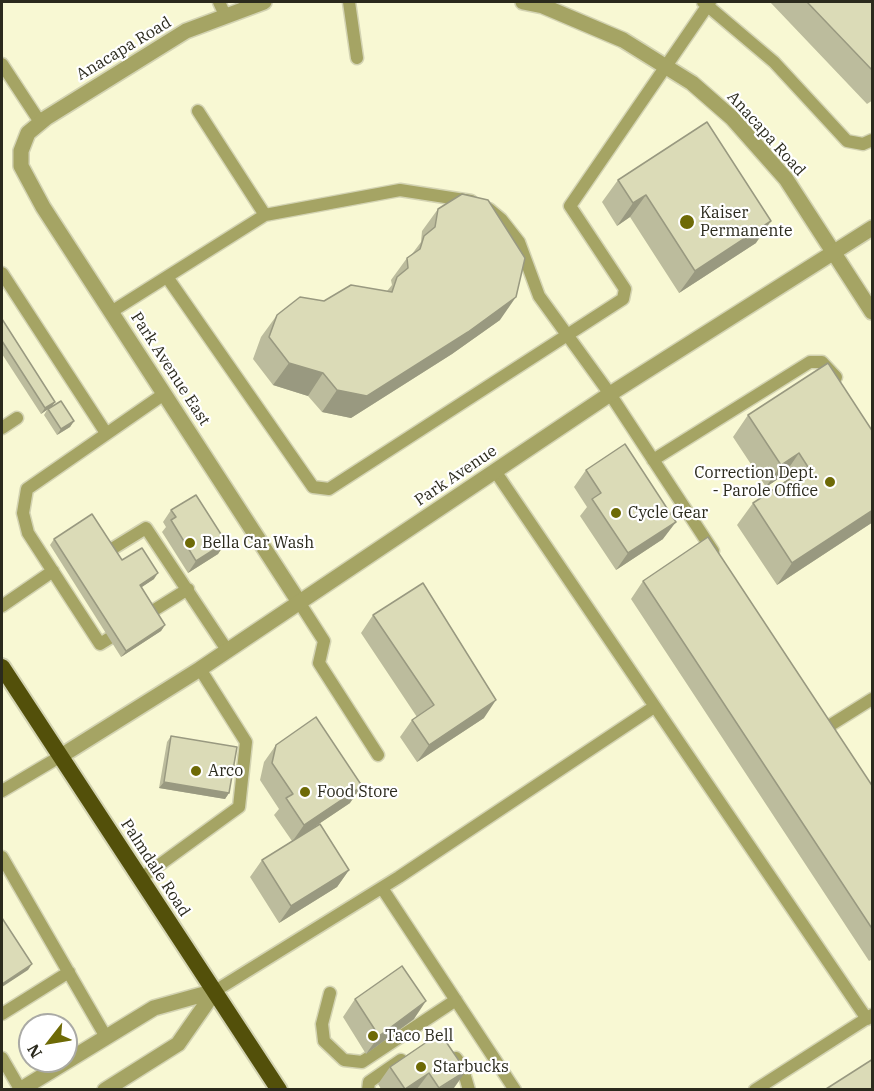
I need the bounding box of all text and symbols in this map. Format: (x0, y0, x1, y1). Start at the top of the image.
street label: Anacapa Road (73, 13, 175, 85)
street label: Anacapa Road (723, 88, 809, 180)
place label: Kaiser Permanente (700, 203, 793, 241)
marker: Kaiser Permanente (678, 213, 696, 231)
street label: Park Avenue East (126, 309, 214, 429)
street label: Park Avenue (411, 442, 501, 510)
place label: Correction Dept. - Parole Office (694, 463, 818, 501)
marker: Correction Dept. - Parole Office (823, 475, 837, 489)
place label: Cycle Gear (628, 503, 708, 523)
marker: Cycle Gear (609, 506, 623, 520)
place label: Bella Car Wash (202, 533, 314, 553)
marker: Bella Car Wash (183, 536, 197, 550)
place label: Arco (208, 761, 243, 781)
marker: Arco (189, 764, 203, 778)
place label: Food Store (317, 782, 398, 802)
marker: Food Store (298, 785, 312, 799)
street label: Palmdale Road (116, 816, 194, 920)
north arrow (18, 1013, 78, 1073)
place label: Taco Bell (385, 1026, 453, 1046)
marker: Taco Bell (366, 1029, 380, 1043)
text: N (22, 1041, 46, 1062)
place label: Starbucks (433, 1057, 509, 1077)
marker: Starbucks (414, 1060, 428, 1074)

